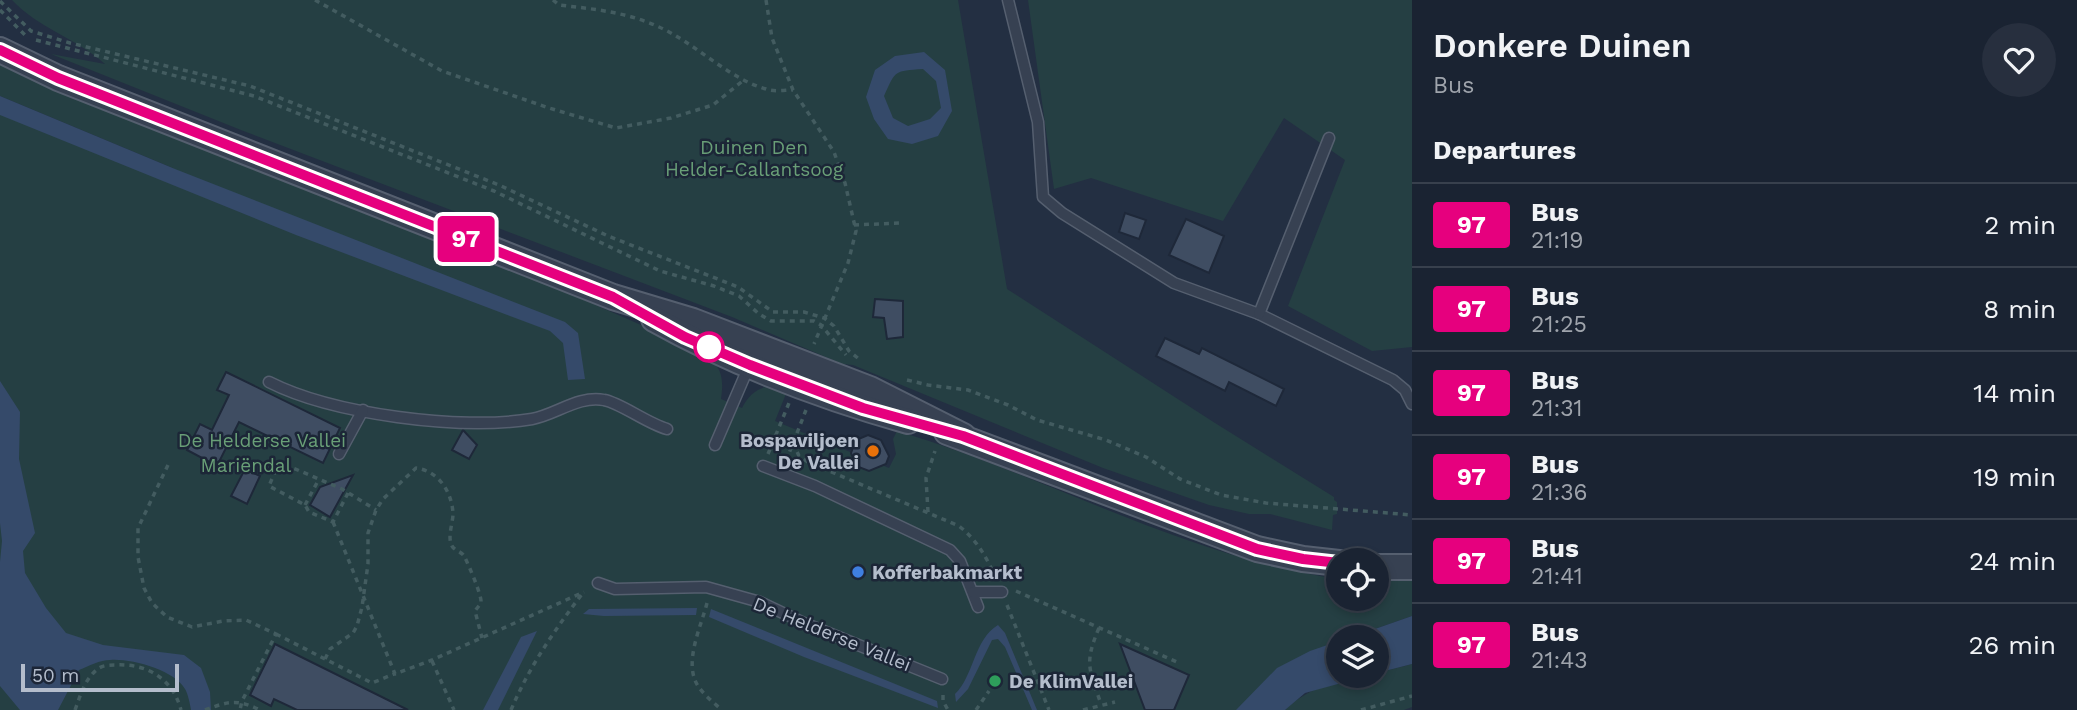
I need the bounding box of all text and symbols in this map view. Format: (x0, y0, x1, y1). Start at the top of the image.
button: heart (1982, 23, 2056, 97)
text: Donkere Duinen (1433, 26, 1691, 65)
text: Bus (1433, 72, 1474, 99)
text: Departures (1433, 135, 1576, 165)
park label: Duinen Den Helder-Callantsoog (665, 136, 844, 181)
text: Bus (1531, 197, 1579, 227)
text: 2 min (1984, 210, 2056, 240)
text: 97 (1457, 211, 1486, 239)
line badge: 97 (434, 216, 498, 262)
text: 97 (452, 225, 480, 253)
text: 21:19 (1531, 227, 1583, 254)
text: Bus (1531, 281, 1579, 311)
text: 8 min (1983, 294, 2056, 324)
text: 97 (1457, 295, 1486, 323)
text: 21:25 (1531, 311, 1587, 338)
unlabelled marker (694, 332, 724, 362)
text: Bus (1531, 365, 1579, 395)
text: 14 min (1973, 378, 2056, 408)
text: 97 (1457, 379, 1486, 407)
text: 21:31 (1531, 395, 1583, 422)
park label: De Helderse Vallei (178, 429, 346, 452)
place label: Bospaviljoen De Vallei (740, 429, 859, 474)
marker: Bospaviljoen De Vallei (865, 443, 881, 459)
text: Bus (1531, 449, 1579, 479)
park label: Mariëndal (201, 454, 292, 477)
text: 19 min (1973, 462, 2056, 492)
text: 97 (1457, 463, 1486, 491)
text: 21:36 (1531, 479, 1588, 506)
text: Bus (1531, 533, 1579, 563)
text: 24 min (1969, 546, 2056, 576)
text: 97 (1457, 547, 1486, 575)
map controls (1326, 548, 1389, 688)
button: locate (1326, 548, 1389, 611)
place label: Kofferbakmarkt (872, 561, 1023, 584)
text: 21:41 (1531, 563, 1583, 590)
marker: Kofferbakmarkt (850, 564, 866, 580)
street label: De Helderse Vallei (750, 592, 914, 676)
text: Bus (1531, 617, 1579, 647)
button: layers (1326, 625, 1389, 688)
text: 26 min (1968, 630, 2056, 660)
text: 97 (1457, 631, 1486, 659)
text: 21:43 (1531, 647, 1588, 674)
scale bar (21, 661, 178, 693)
text: 50 m (32, 664, 79, 687)
place label: De KlimVallei (1009, 670, 1133, 693)
marker: De KlimVallei (987, 673, 1003, 689)

